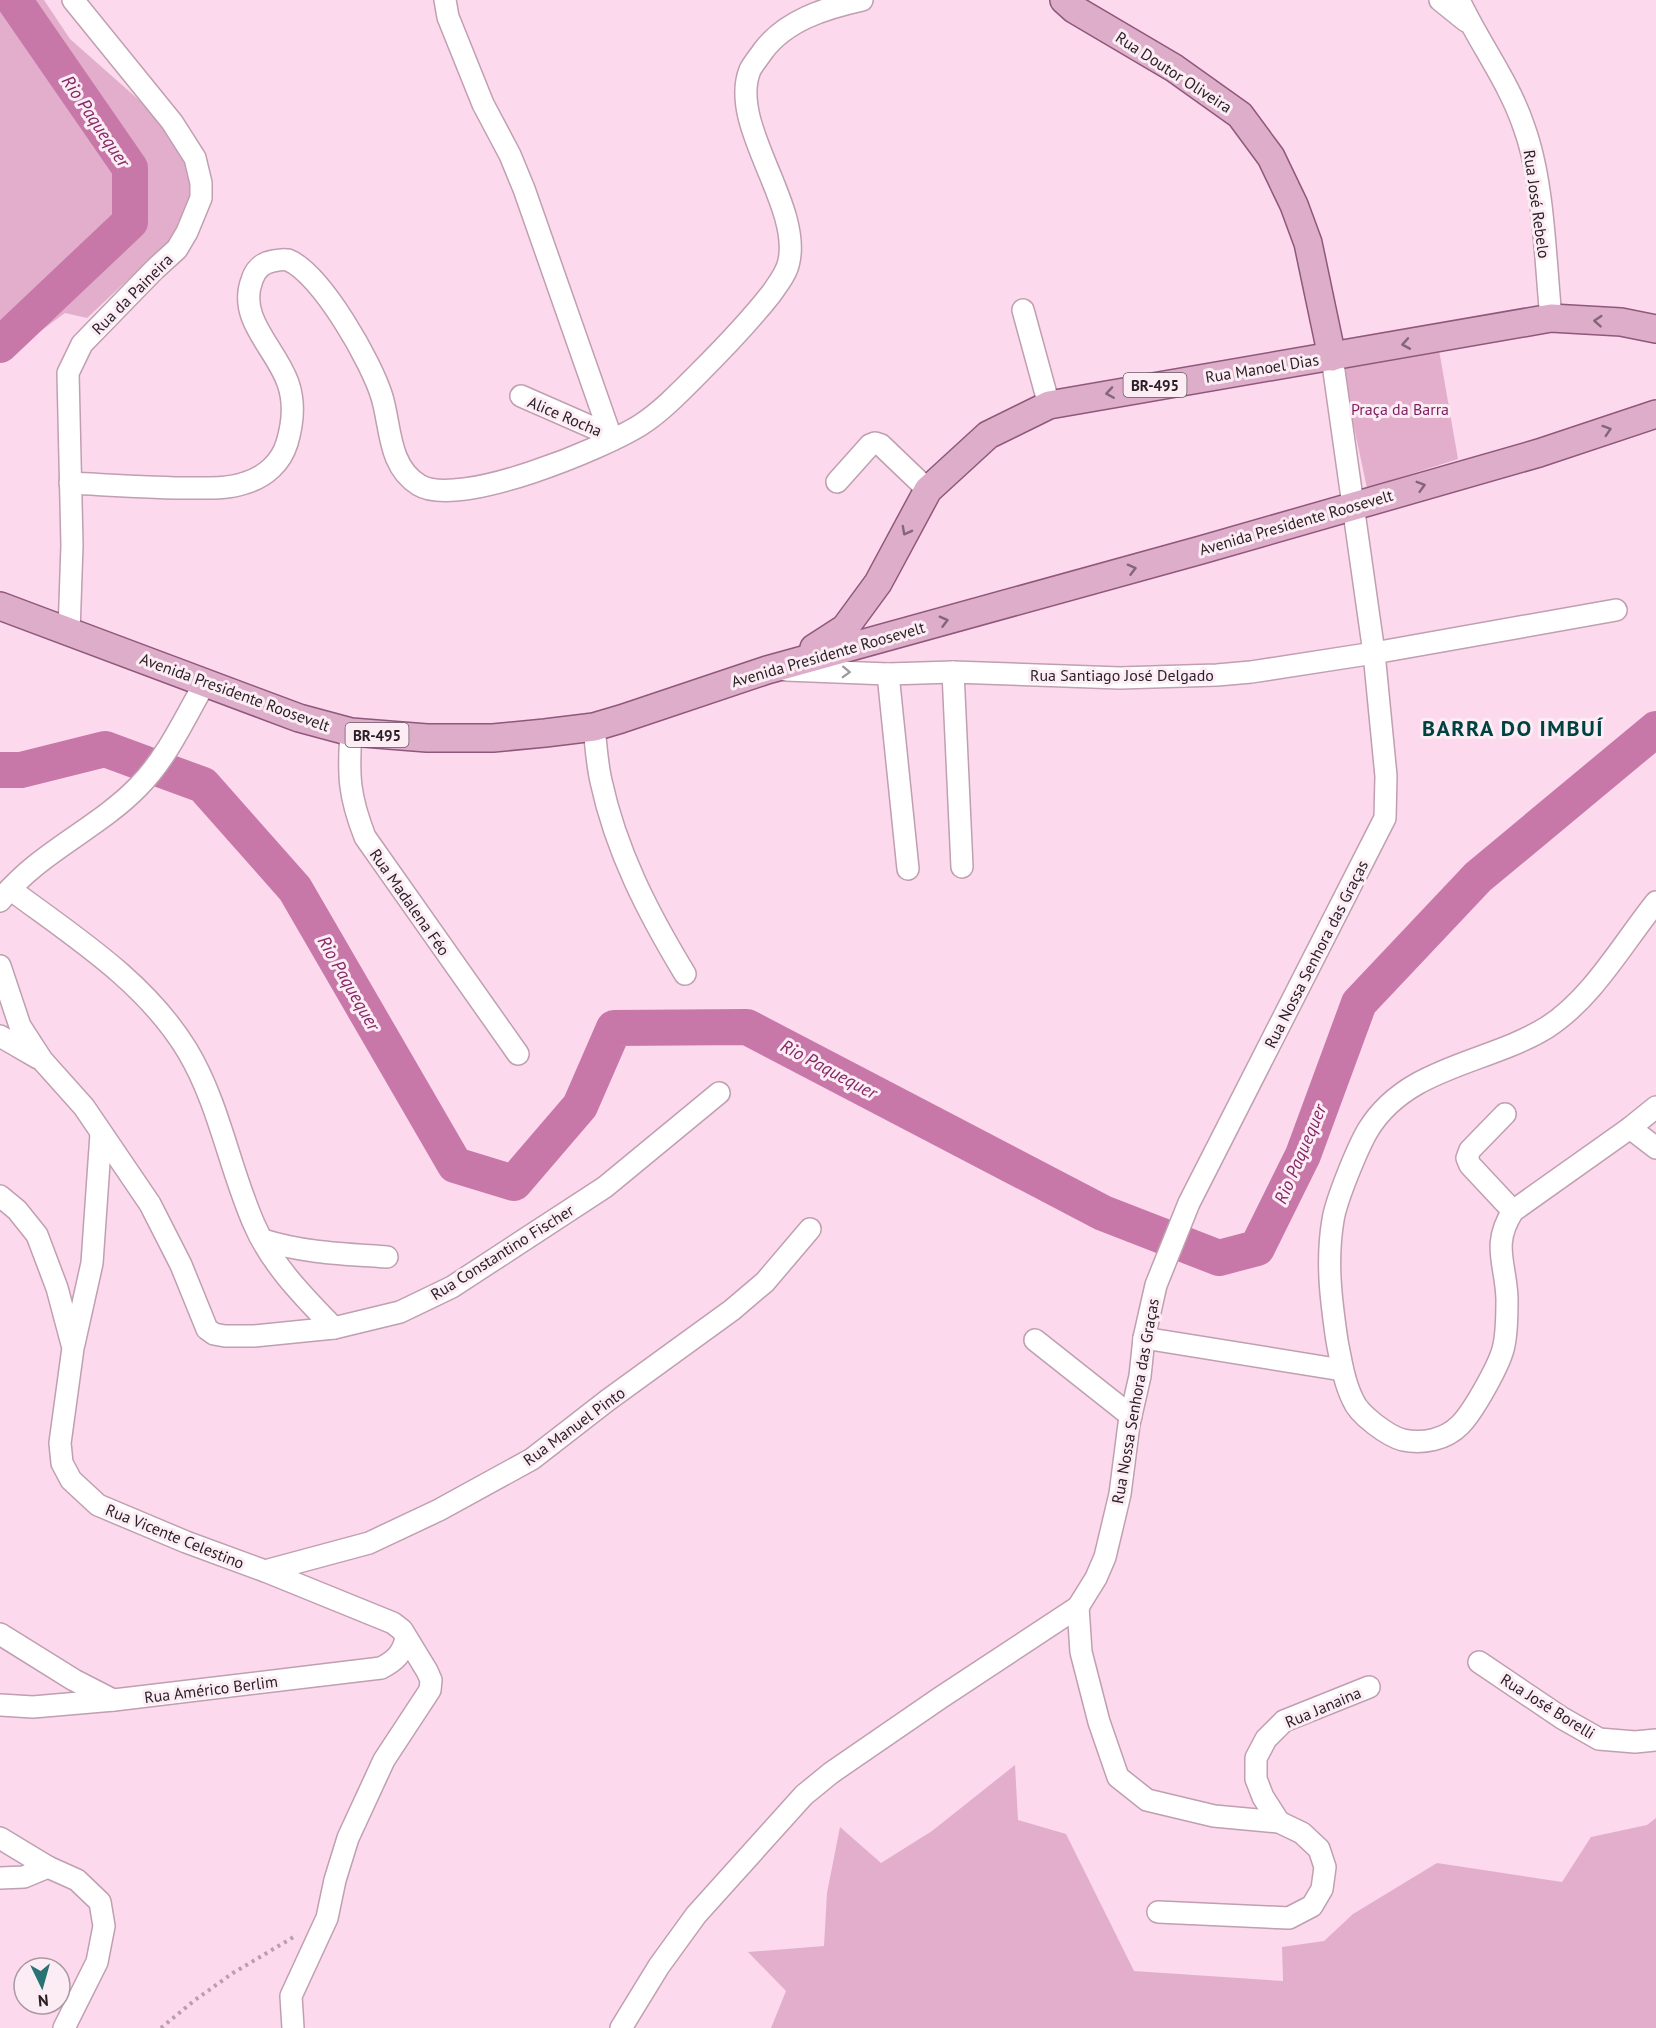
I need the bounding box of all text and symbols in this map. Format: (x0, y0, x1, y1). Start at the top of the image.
street label: Rua Doutor Oliveira (1112, 27, 1236, 117)
water label: Rio Paquequer (57, 71, 136, 172)
street label: Rua José Rebelo (1519, 148, 1555, 260)
street label: Rua da Paineira (87, 249, 177, 339)
one-way arrow (1594, 314, 1603, 327)
one-way arrow (1401, 337, 1411, 350)
street label: Rua Manoel Dias (1204, 349, 1320, 387)
road number: BR-495 (1124, 373, 1186, 397)
one-way arrow (1105, 386, 1114, 398)
street label: Alice Rocha (525, 391, 605, 441)
park label: Praça da Barra (1351, 399, 1449, 419)
one-way arrow (1601, 425, 1612, 437)
one-way arrow (1415, 481, 1426, 493)
street label: Avenida Presidente Roosevelt (1197, 485, 1396, 559)
one-way arrow (902, 525, 913, 535)
one-way arrow (1127, 563, 1137, 576)
one-way arrow (939, 616, 949, 628)
street label: Avenida Presidente Roosevelt (729, 617, 928, 691)
street label: Avenida Presidente Roosevelt (137, 648, 333, 736)
street label: Rua Santiago José Delgado (1030, 665, 1214, 685)
one-way arrow (841, 666, 850, 679)
district label: BARRA DO IMBUÍ (1422, 714, 1604, 742)
road number: BR-495 (346, 723, 409, 747)
street label: Rua Madalena Féo (366, 845, 454, 959)
street label: Rua Nossa Senhora das Graças (1260, 856, 1372, 1051)
water label: Rio Paquequer (313, 931, 386, 1036)
water label: Rio Paquequer (777, 1034, 882, 1104)
water label: Rio Paquequer (1269, 1100, 1332, 1207)
street label: Rua Constantino Fischer (427, 1199, 578, 1304)
street label: Rua Nossa Senhora das Graças (1107, 1297, 1163, 1505)
street label: Rua Manuel Pinto (519, 1382, 629, 1470)
street label: Rua Vicente Celestino (103, 1499, 247, 1573)
street label: Rua José Borelli (1497, 1669, 1599, 1743)
street label: Rua Américo Berlim (143, 1671, 279, 1707)
street label: Rua Janaina (1282, 1682, 1364, 1732)
north arrow (12, 1956, 72, 2016)
text: N (37, 1991, 49, 2011)

